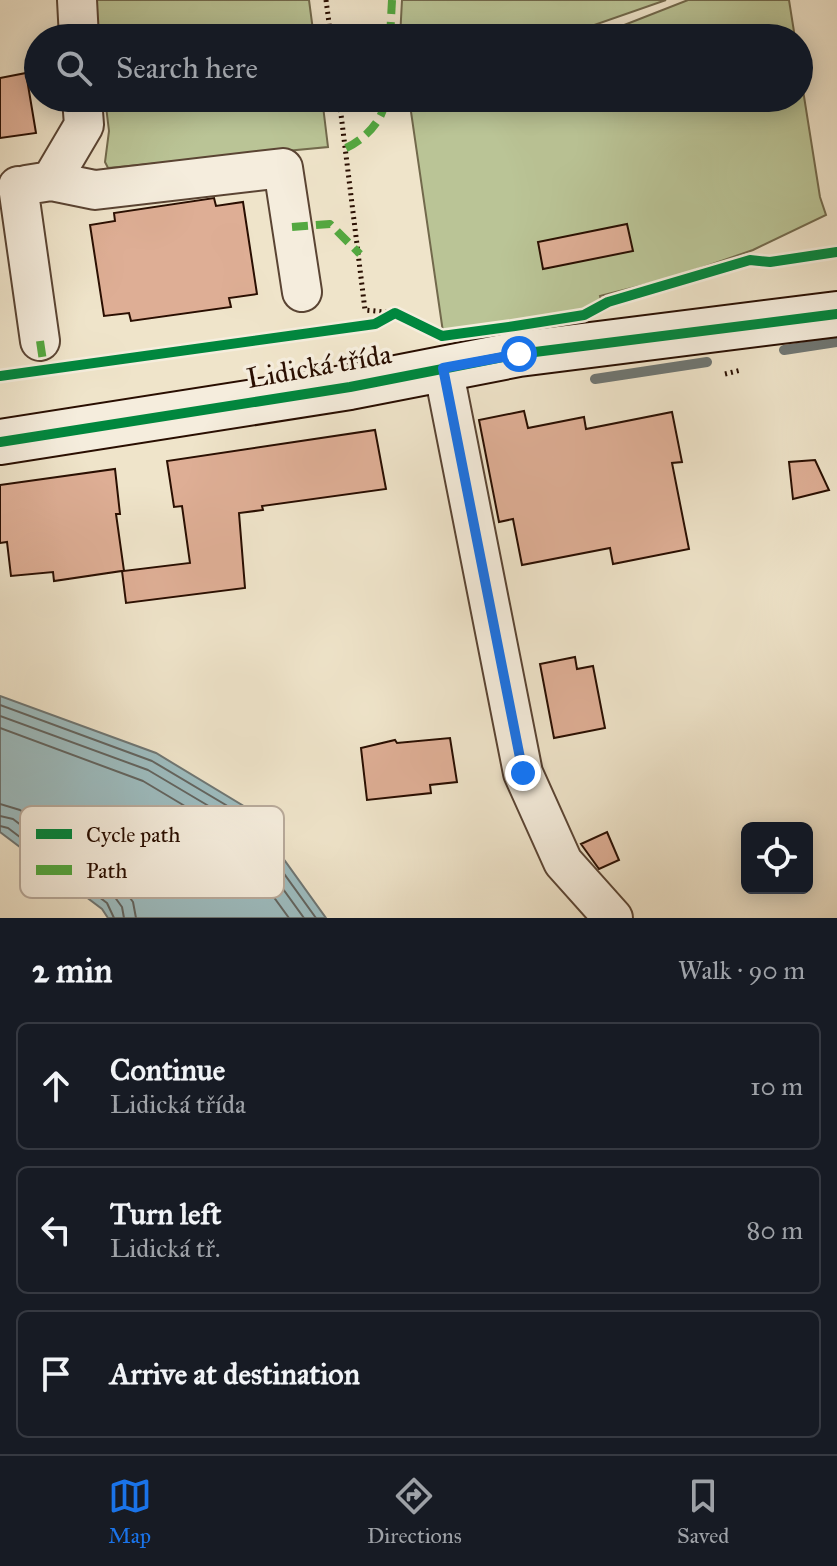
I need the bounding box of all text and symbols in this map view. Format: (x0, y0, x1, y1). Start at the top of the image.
search box (24, 24, 813, 112)
icon: search (52, 46, 96, 90)
text: Search here (116, 50, 258, 86)
street label: Lidická třída (244, 336, 394, 396)
route start (501, 336, 537, 372)
route end (505, 755, 541, 791)
legend (20, 806, 284, 898)
text: Cycle path (86, 821, 181, 848)
map controls (741, 822, 813, 894)
button: locate (741, 822, 813, 894)
text: Path (86, 857, 128, 884)
text: 2 min (32, 950, 112, 991)
text: Walk · 90 m (678, 954, 805, 986)
text: Continue (110, 1052, 225, 1088)
icon: ahead (34, 1064, 78, 1108)
text: 10 m (750, 1070, 803, 1102)
text: Lidická třída (110, 1088, 246, 1120)
text: Turn left (110, 1196, 221, 1232)
icon: left (34, 1208, 78, 1252)
text: 80 m (747, 1214, 803, 1246)
text: Lidická tř. (110, 1232, 220, 1264)
icon: arrive (34, 1352, 78, 1396)
text: Arrive at destination (110, 1356, 360, 1392)
tab: Map (108, 1474, 152, 1549)
tab: Directions (367, 1474, 462, 1549)
tab: Saved (677, 1474, 729, 1549)

